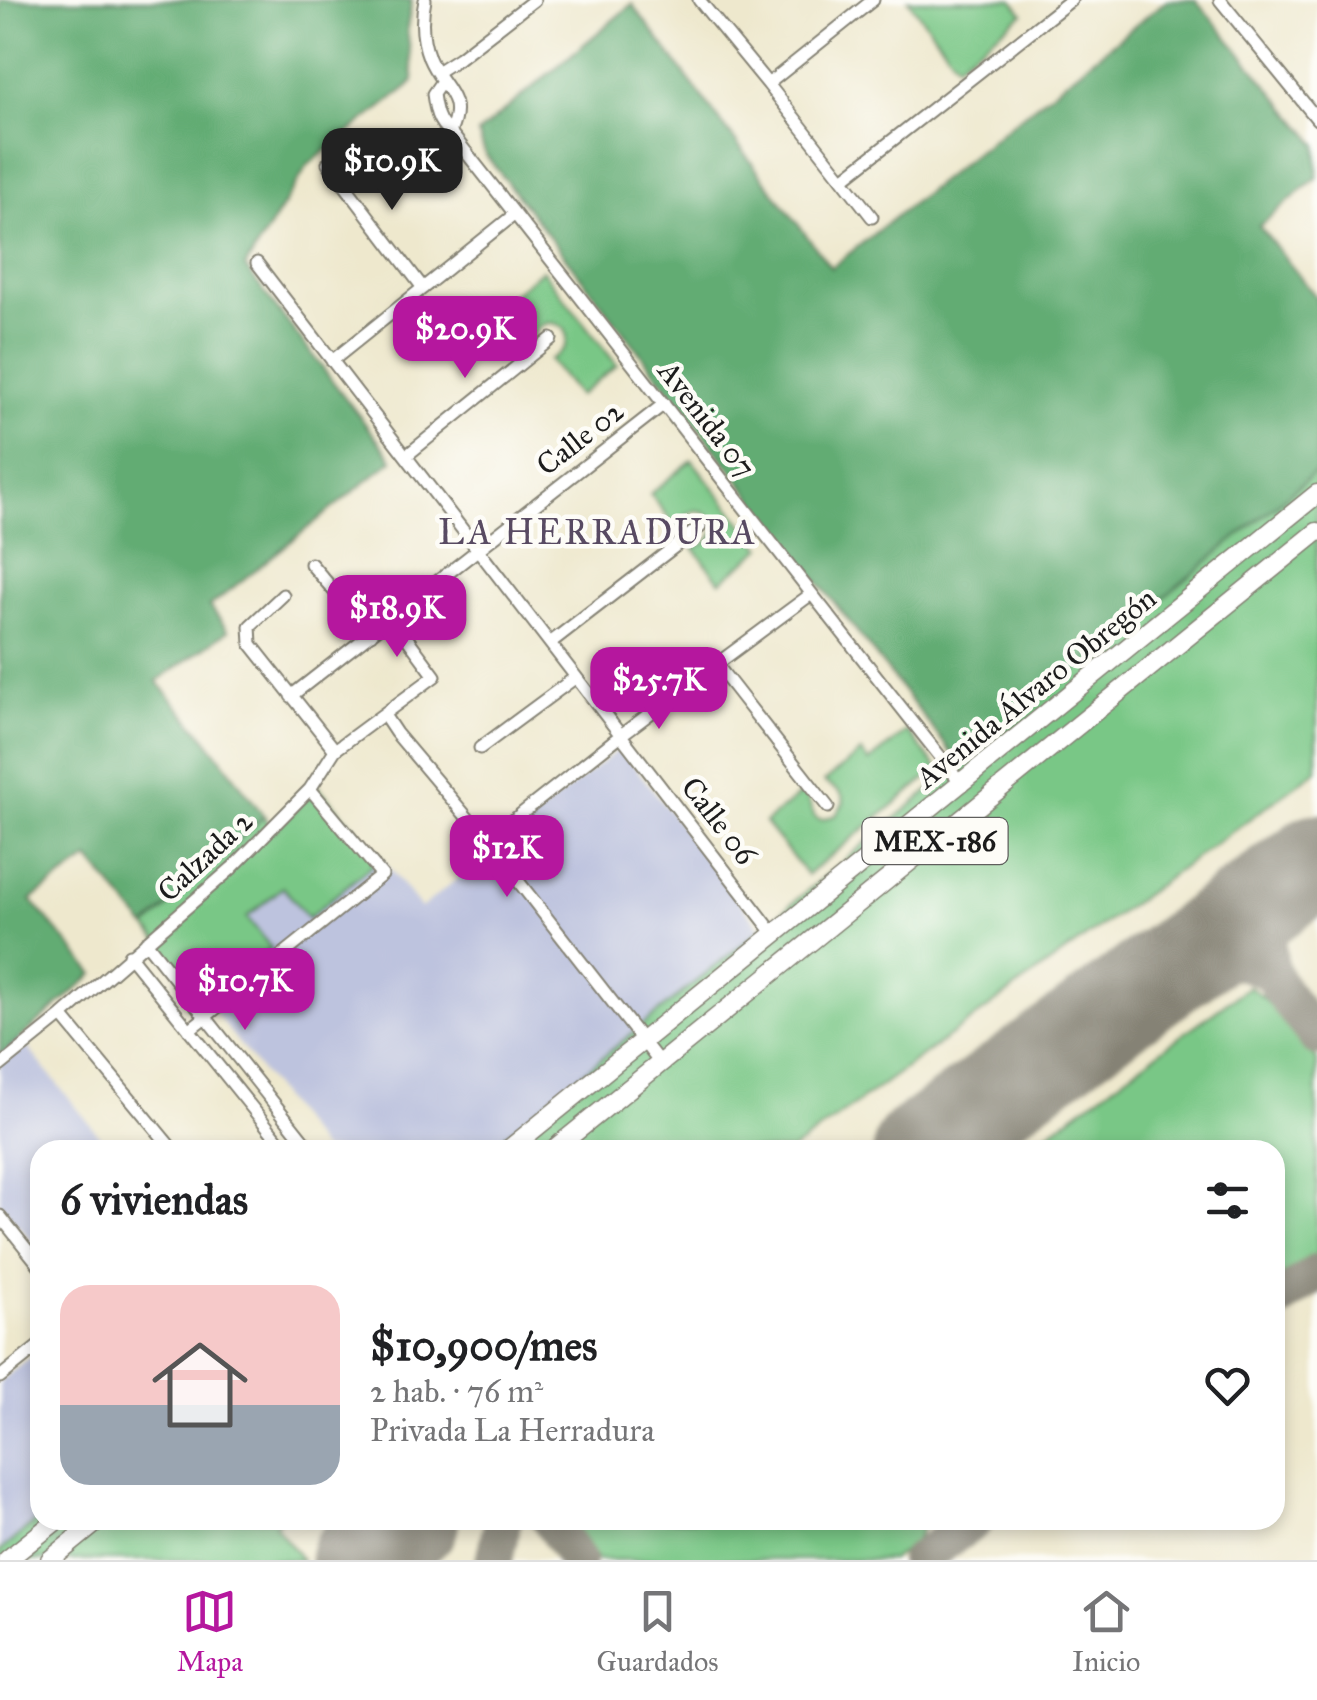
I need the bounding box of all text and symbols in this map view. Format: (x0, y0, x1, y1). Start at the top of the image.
pin: $10.9K (311, 128, 473, 213)
text: $10.9K (344, 141, 440, 180)
pin: $20.9K (384, 296, 546, 381)
text: $20.9K (415, 309, 515, 348)
street label: Avenida 07 (649, 352, 764, 484)
street label: Calle 02 (529, 393, 631, 483)
district label: LA HERRADURA (438, 511, 758, 554)
pin: $18.9K (316, 575, 478, 660)
street label: Avenida Álvaro Obregón (907, 579, 1163, 797)
text: $18.9K (349, 588, 445, 627)
pin: $25.7K (578, 647, 740, 732)
text: $25.7K (612, 660, 706, 699)
street label: Calle 06 (674, 770, 765, 873)
street label: Calzada 2 (150, 803, 260, 909)
pin: $12K (448, 815, 566, 900)
road number: MEX-186 (862, 818, 1008, 864)
text: $12K (472, 828, 542, 867)
pin: $10.7K (164, 948, 326, 1033)
text: $10.7K (198, 961, 292, 1000)
icon: filters (1200, 1173, 1255, 1228)
text: 6 viviendas (60, 1174, 248, 1226)
text: $10,900/mes (370, 1320, 597, 1372)
icon: home (140, 1325, 260, 1445)
icon: heart (1200, 1358, 1255, 1413)
text: 2 hab. · 76 m² (370, 1372, 543, 1411)
text: Privada La Herradura (370, 1411, 655, 1450)
tab: Mapa (177, 1584, 243, 1679)
tab: Guardados (597, 1584, 719, 1679)
tab: Inicio (1072, 1584, 1140, 1679)

